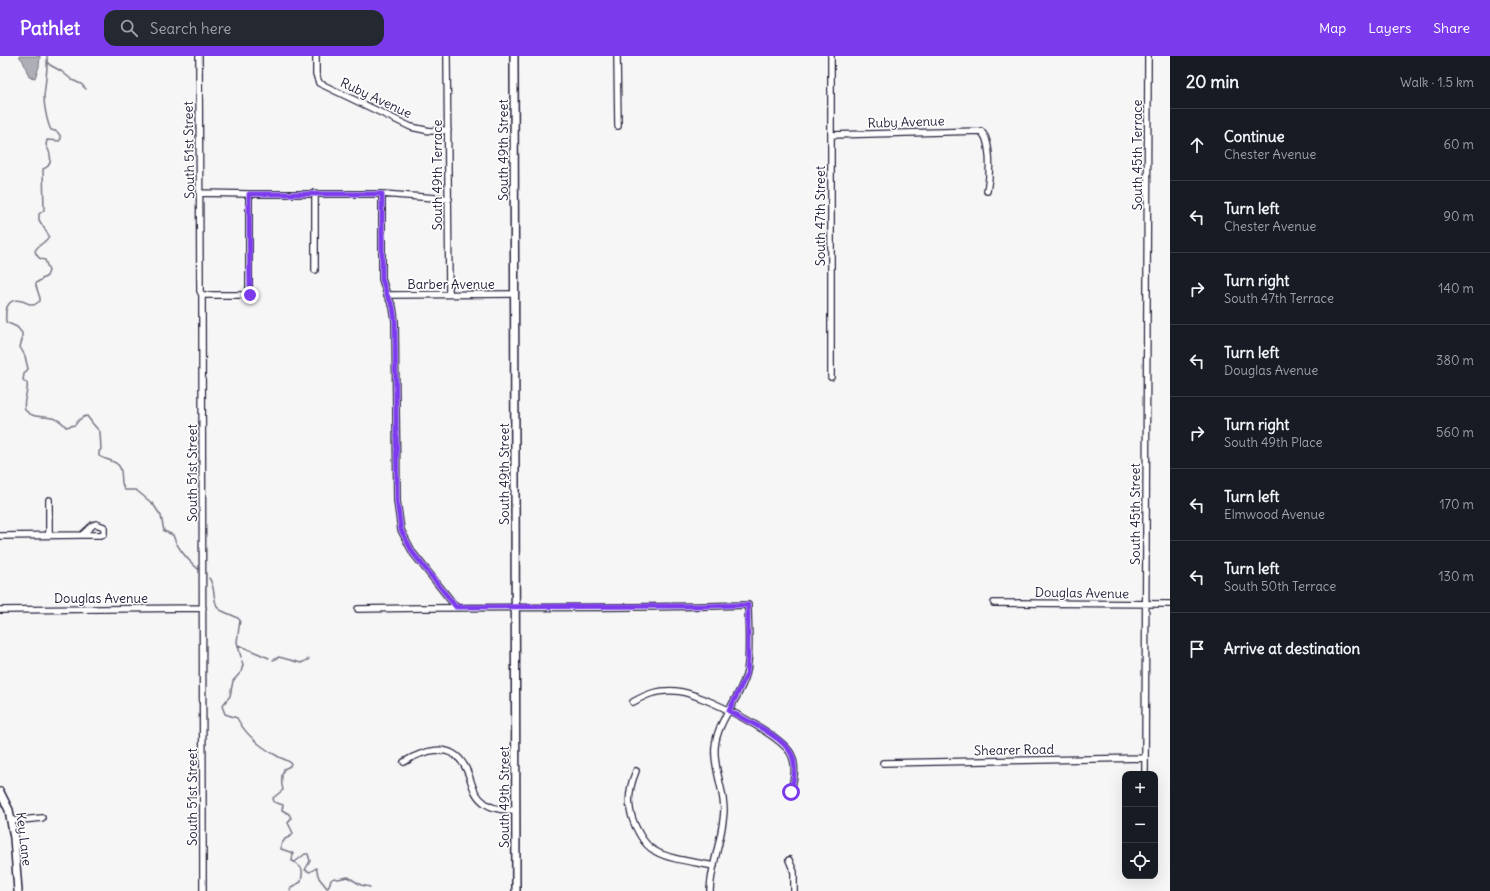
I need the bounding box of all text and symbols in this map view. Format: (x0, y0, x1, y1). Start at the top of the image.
search box (104, 10, 384, 46)
text: Pathlet (20, 16, 80, 40)
icon: search (118, 17, 140, 39)
text: Search here (150, 19, 231, 38)
text: Map (1319, 19, 1346, 37)
text: Layers (1368, 19, 1411, 37)
text: Share (1433, 19, 1470, 37)
text: 20 min (1186, 71, 1239, 93)
street label: Ruby Avenue (338, 74, 414, 122)
text: Walk · 1.5 km (1400, 74, 1474, 91)
street label: South 49th Street (495, 98, 512, 201)
street label: South 45th Terrace (1129, 99, 1146, 211)
street label: South 51st Street (180, 100, 198, 199)
street label: Ruby Avenue (867, 112, 945, 132)
street label: South 49th Terrace (429, 119, 446, 231)
text: Continue (1224, 127, 1285, 146)
icon: ahead (1186, 134, 1208, 156)
text: 60 m (1443, 136, 1474, 153)
text: Chester Avenue (1224, 146, 1316, 163)
street label: South 47th Street (812, 165, 829, 266)
text: Turn left (1224, 199, 1279, 218)
icon: left (1186, 206, 1208, 228)
text: 90 m (1443, 208, 1474, 225)
text: Chester Avenue (1224, 218, 1316, 235)
text: Turn right (1224, 271, 1289, 290)
street label: Barber Avenue (407, 276, 495, 293)
icon: right (1186, 278, 1208, 300)
text: 140 m (1438, 280, 1474, 297)
route end (241, 286, 259, 304)
text: South 47th Terrace (1224, 290, 1334, 307)
text: Turn left (1224, 343, 1279, 362)
icon: left (1186, 350, 1208, 372)
text: 380 m (1436, 352, 1474, 369)
text: Douglas Avenue (1224, 362, 1318, 379)
text: Turn right (1224, 415, 1289, 434)
street label: South 49th Street (496, 422, 513, 525)
icon: right (1186, 422, 1208, 444)
street label: South 51st Street (184, 423, 201, 522)
text: 560 m (1436, 424, 1474, 441)
text: South 49th Place (1224, 434, 1323, 451)
street label: South 45th Street (1127, 462, 1144, 565)
text: Turn left (1224, 487, 1279, 506)
icon: left (1186, 494, 1208, 516)
text: 170 m (1439, 496, 1474, 513)
text: Elmwood Avenue (1224, 506, 1325, 523)
text: Turn left (1224, 559, 1279, 578)
icon: left (1186, 566, 1208, 588)
text: 130 m (1438, 568, 1474, 585)
text: South 50th Terrace (1224, 578, 1336, 595)
street label: Douglas Avenue (1035, 584, 1129, 602)
street label: Douglas Avenue (54, 590, 148, 607)
icon: arrive (1186, 638, 1208, 660)
text: Arrive at destination (1224, 639, 1360, 658)
street label: Shearer Road (974, 741, 1054, 759)
street label: South 49th Street (496, 745, 513, 848)
street label: South 51st Street (184, 747, 201, 846)
map controls (1122, 771, 1158, 879)
button: + (1122, 771, 1158, 807)
route start (782, 783, 800, 801)
button: − (1122, 807, 1158, 843)
street label: Key Lane (12, 811, 36, 867)
button: locate (1122, 843, 1158, 879)

